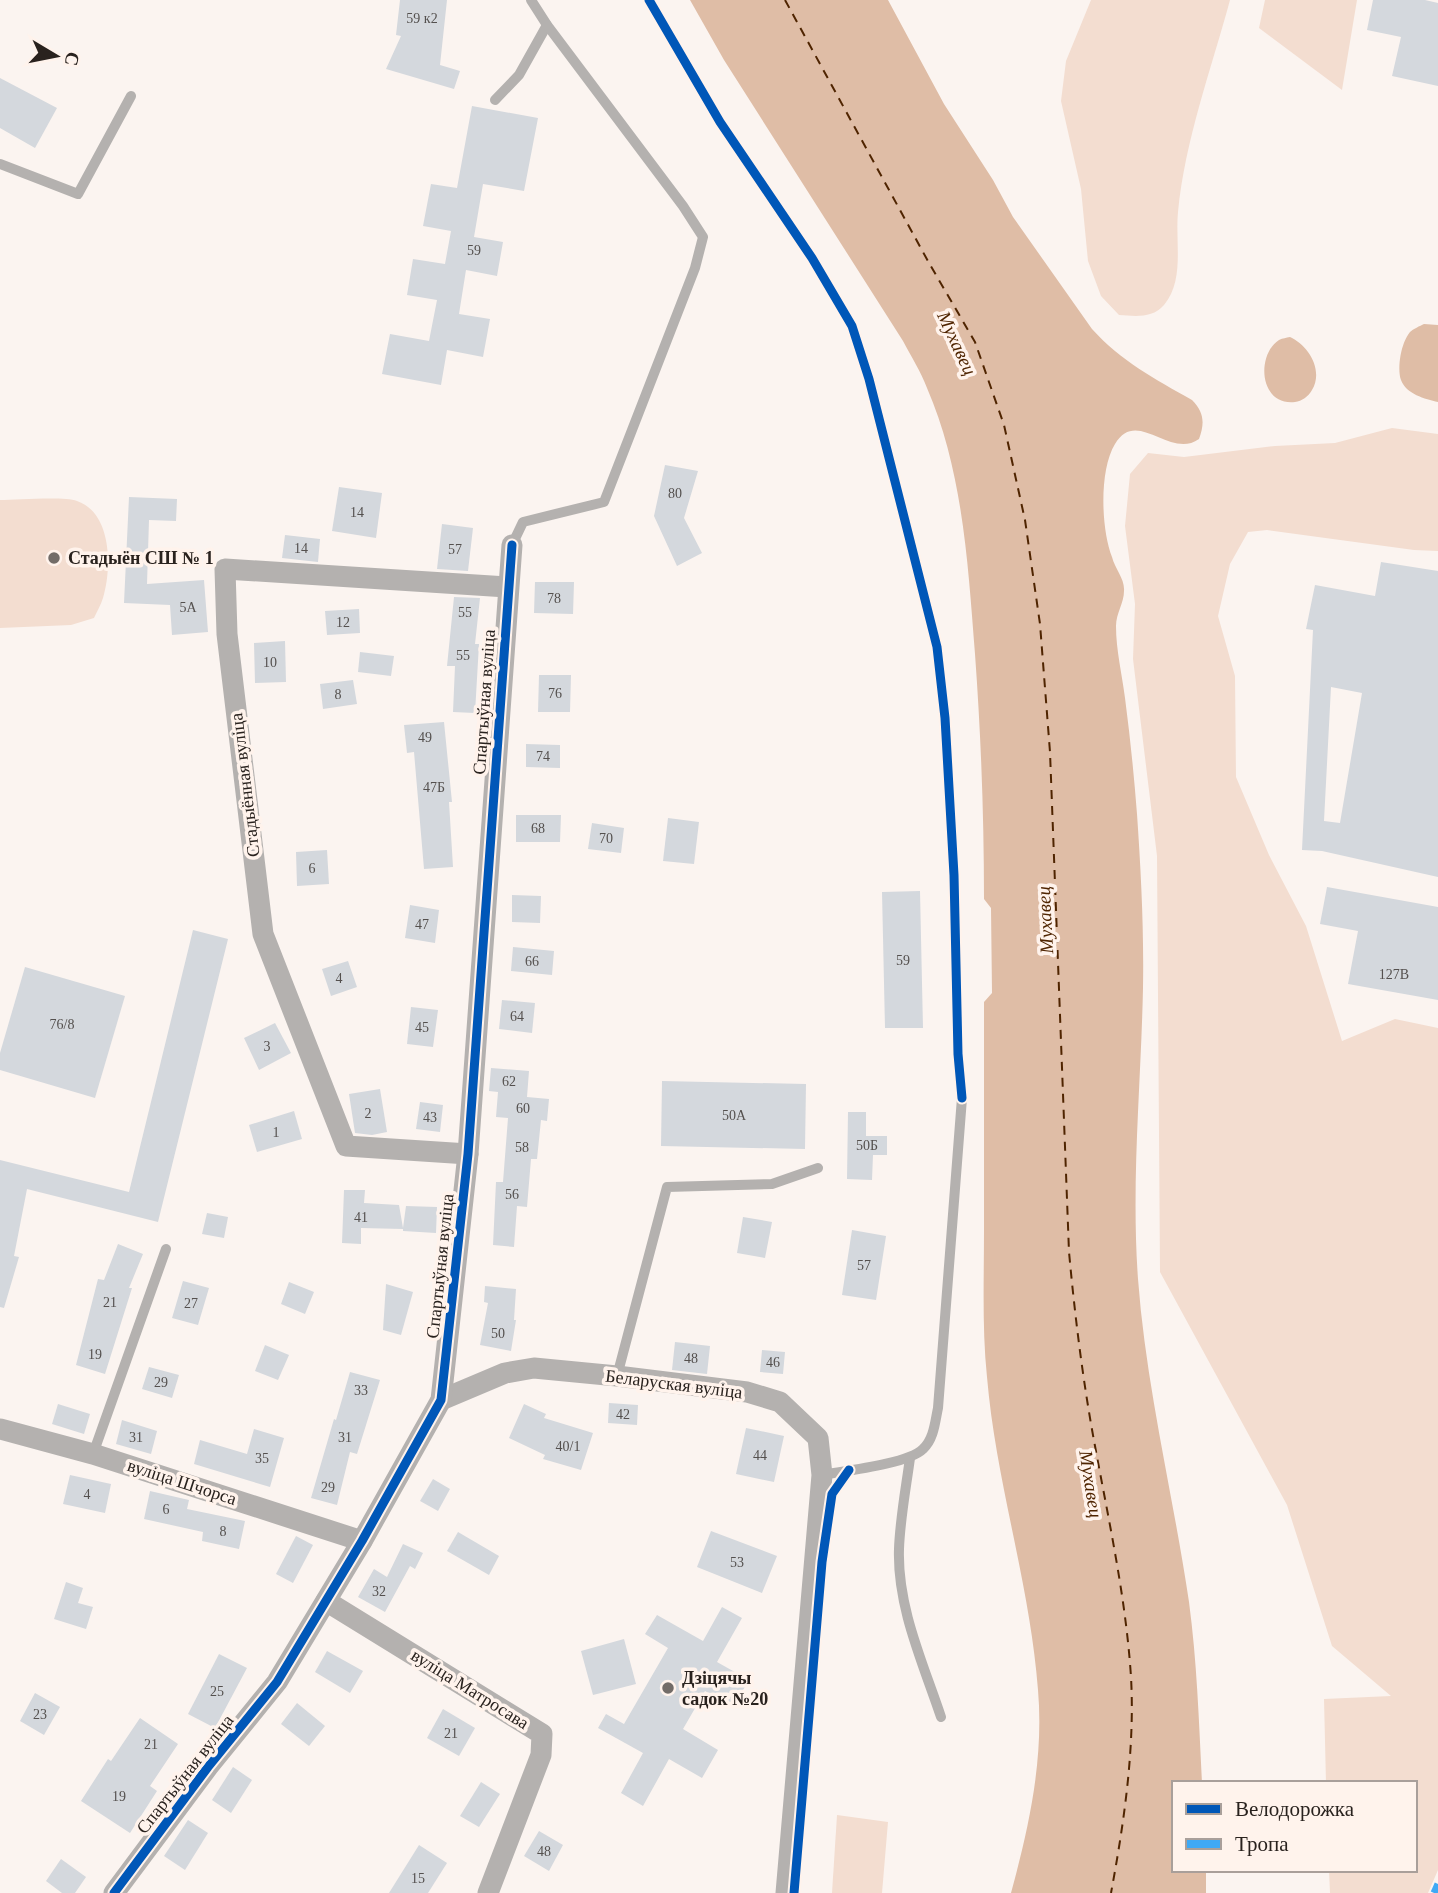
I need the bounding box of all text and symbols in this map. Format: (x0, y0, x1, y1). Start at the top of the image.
house number: 59 к2 (406, 11, 438, 26)
north arrow (21, 21, 91, 91)
text: С (61, 50, 84, 67)
house number: 59 (467, 243, 481, 258)
water label: Мухавец (933, 307, 981, 378)
house number: 80 (668, 486, 682, 501)
house number: 14 (350, 505, 364, 520)
house number: 14 (294, 541, 308, 556)
house number: 57 (448, 542, 462, 557)
place label: Стадыён СШ № 1 (68, 548, 214, 568)
marker: Стадыён СШ № 1 (46, 550, 62, 566)
house number: 78 (547, 591, 561, 606)
house number: 5А (179, 600, 197, 615)
house number: 55 (458, 605, 472, 620)
house number: 12 (336, 615, 350, 630)
street label: Спартыўная вуліца (469, 629, 499, 775)
house number: 55 (456, 648, 470, 663)
house number: 10 (263, 655, 277, 670)
house number: 76 (548, 686, 562, 701)
house number: 8 (335, 687, 342, 702)
street label: Стадыённая вуліца (226, 712, 264, 858)
house number: 49 (418, 730, 432, 745)
house number: 74 (536, 749, 550, 764)
house number: 47Б (423, 780, 445, 795)
house number: 68 (531, 821, 545, 836)
house number: 70 (599, 831, 613, 846)
house number: 6 (309, 861, 316, 876)
water label: Мухавец (1033, 886, 1057, 955)
house number: 47 (415, 917, 429, 932)
house number: 59 (896, 953, 910, 968)
house number: 66 (525, 954, 539, 969)
house number: 127В (1379, 967, 1409, 982)
house number: 4 (336, 971, 343, 986)
house number: 64 (510, 1009, 524, 1024)
house number: 76/8 (50, 1017, 74, 1032)
house number: 45 (415, 1020, 429, 1035)
house number: 3 (264, 1039, 271, 1054)
house number: 62 (502, 1074, 516, 1089)
house number: 60 (516, 1101, 530, 1116)
house number: 2 (365, 1106, 372, 1121)
house number: 50А (722, 1108, 747, 1123)
house number: 43 (423, 1110, 437, 1125)
house number: 1 (273, 1125, 280, 1140)
house number: 50Б (856, 1138, 878, 1153)
house number: 58 (515, 1140, 529, 1155)
house number: 56 (505, 1187, 519, 1202)
street label: Спартыўная вуліца (422, 1193, 458, 1339)
house number: 41 (354, 1210, 368, 1225)
house number: 57 (857, 1258, 871, 1273)
house number: 21 (103, 1295, 117, 1310)
house number: 27 (184, 1296, 198, 1311)
house number: 50 (491, 1326, 505, 1341)
house number: 19 (88, 1347, 102, 1362)
house number: 48 (684, 1351, 698, 1366)
house number: 46 (766, 1355, 780, 1370)
street label: Беларуская вуліца (604, 1366, 744, 1402)
house number: 29 (154, 1375, 168, 1390)
house number: 33 (354, 1383, 368, 1398)
house number: 42 (616, 1407, 630, 1422)
house number: 31 (129, 1430, 143, 1445)
house number: 31 (338, 1430, 352, 1445)
house number: 40/1 (556, 1439, 580, 1454)
house number: 44 (753, 1448, 767, 1463)
water label: Мухавец (1075, 1448, 1107, 1519)
house number: 35 (255, 1451, 269, 1466)
street label: вуліца Шчорса (125, 1455, 239, 1509)
house number: 29 (321, 1480, 335, 1495)
house number: 4 (84, 1487, 91, 1502)
house number: 6 (163, 1502, 170, 1517)
house number: 8 (220, 1524, 227, 1539)
house number: 53 (730, 1555, 744, 1570)
house number: 32 (372, 1584, 386, 1599)
street label: вуліца Матросава (408, 1645, 532, 1733)
place label: Дзіцячы садок №20 (682, 1668, 768, 1709)
marker: Дзіцячы садок №20 (660, 1680, 676, 1696)
house number: 25 (210, 1684, 224, 1699)
house number: 23 (33, 1707, 47, 1722)
street label: Спартыўная вуліца (132, 1711, 238, 1837)
house number: 21 (444, 1726, 458, 1741)
house number: 21 (144, 1737, 158, 1752)
legend (1172, 1781, 1417, 1872)
house number: 19 (112, 1789, 126, 1804)
text: Велодорожка (1235, 1797, 1355, 1821)
text: Тропа (1235, 1832, 1289, 1856)
house number: 48 (537, 1844, 551, 1859)
house number: 15 (411, 1871, 425, 1886)

